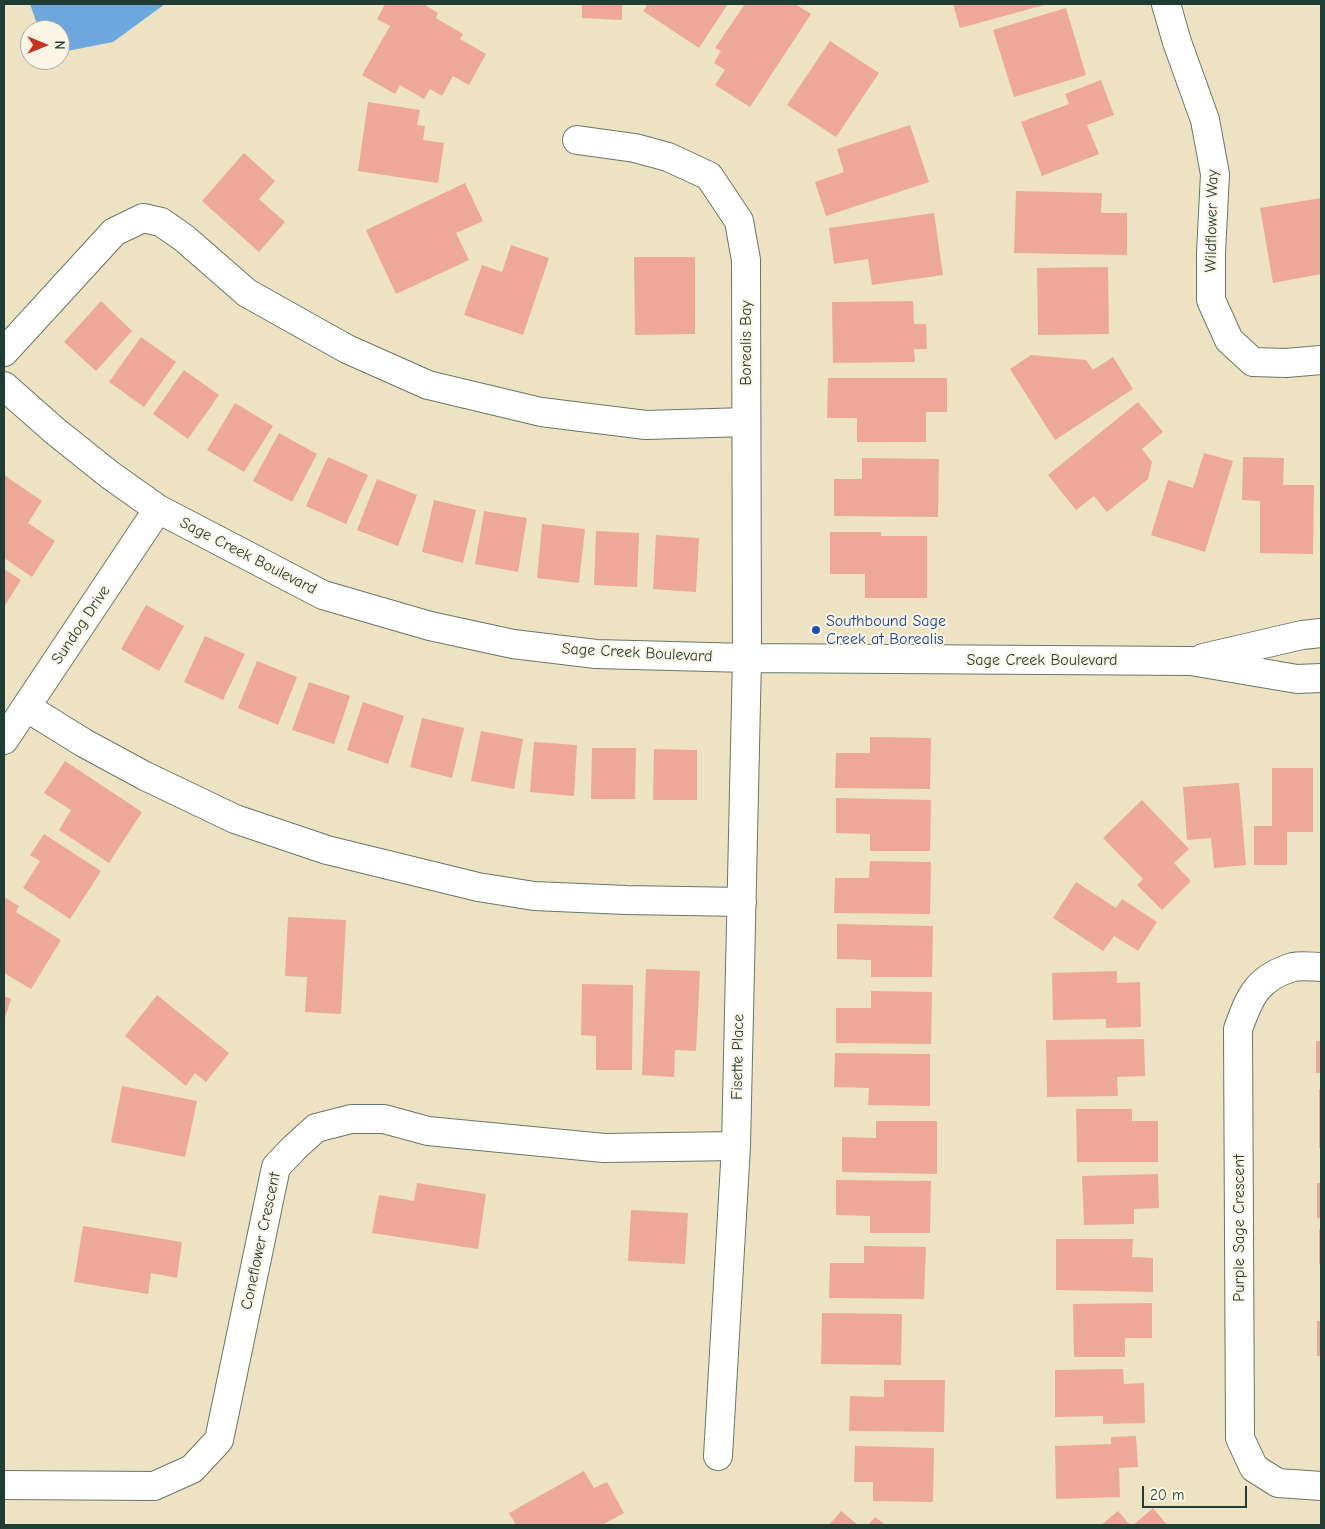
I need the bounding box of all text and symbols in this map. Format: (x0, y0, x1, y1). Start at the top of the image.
north arrow (20, 20, 70, 70)
text: N (51, 40, 68, 50)
street label: Wildflower Way (1202, 169, 1222, 273)
street label: Borealis Bay (736, 300, 756, 386)
street label: Sage Creek Boulevard (176, 513, 320, 599)
street label: Sundog Drive (48, 582, 114, 668)
place label: Southbound Sage Creek at Borealis (826, 611, 946, 649)
marker: Southbound Sage Creek at Borealis (810, 624, 822, 636)
street label: Sage Creek Boulevard (561, 639, 713, 667)
street label: Sage Creek Boulevard (967, 650, 1117, 670)
street label: Fisette Place (728, 1014, 748, 1100)
street label: Purple Sage Crescent (1229, 1154, 1249, 1302)
street label: Coneflower Crescent (237, 1170, 285, 1312)
scale bar (1145, 1476, 1250, 1508)
text: 20 m (1150, 1486, 1184, 1504)

